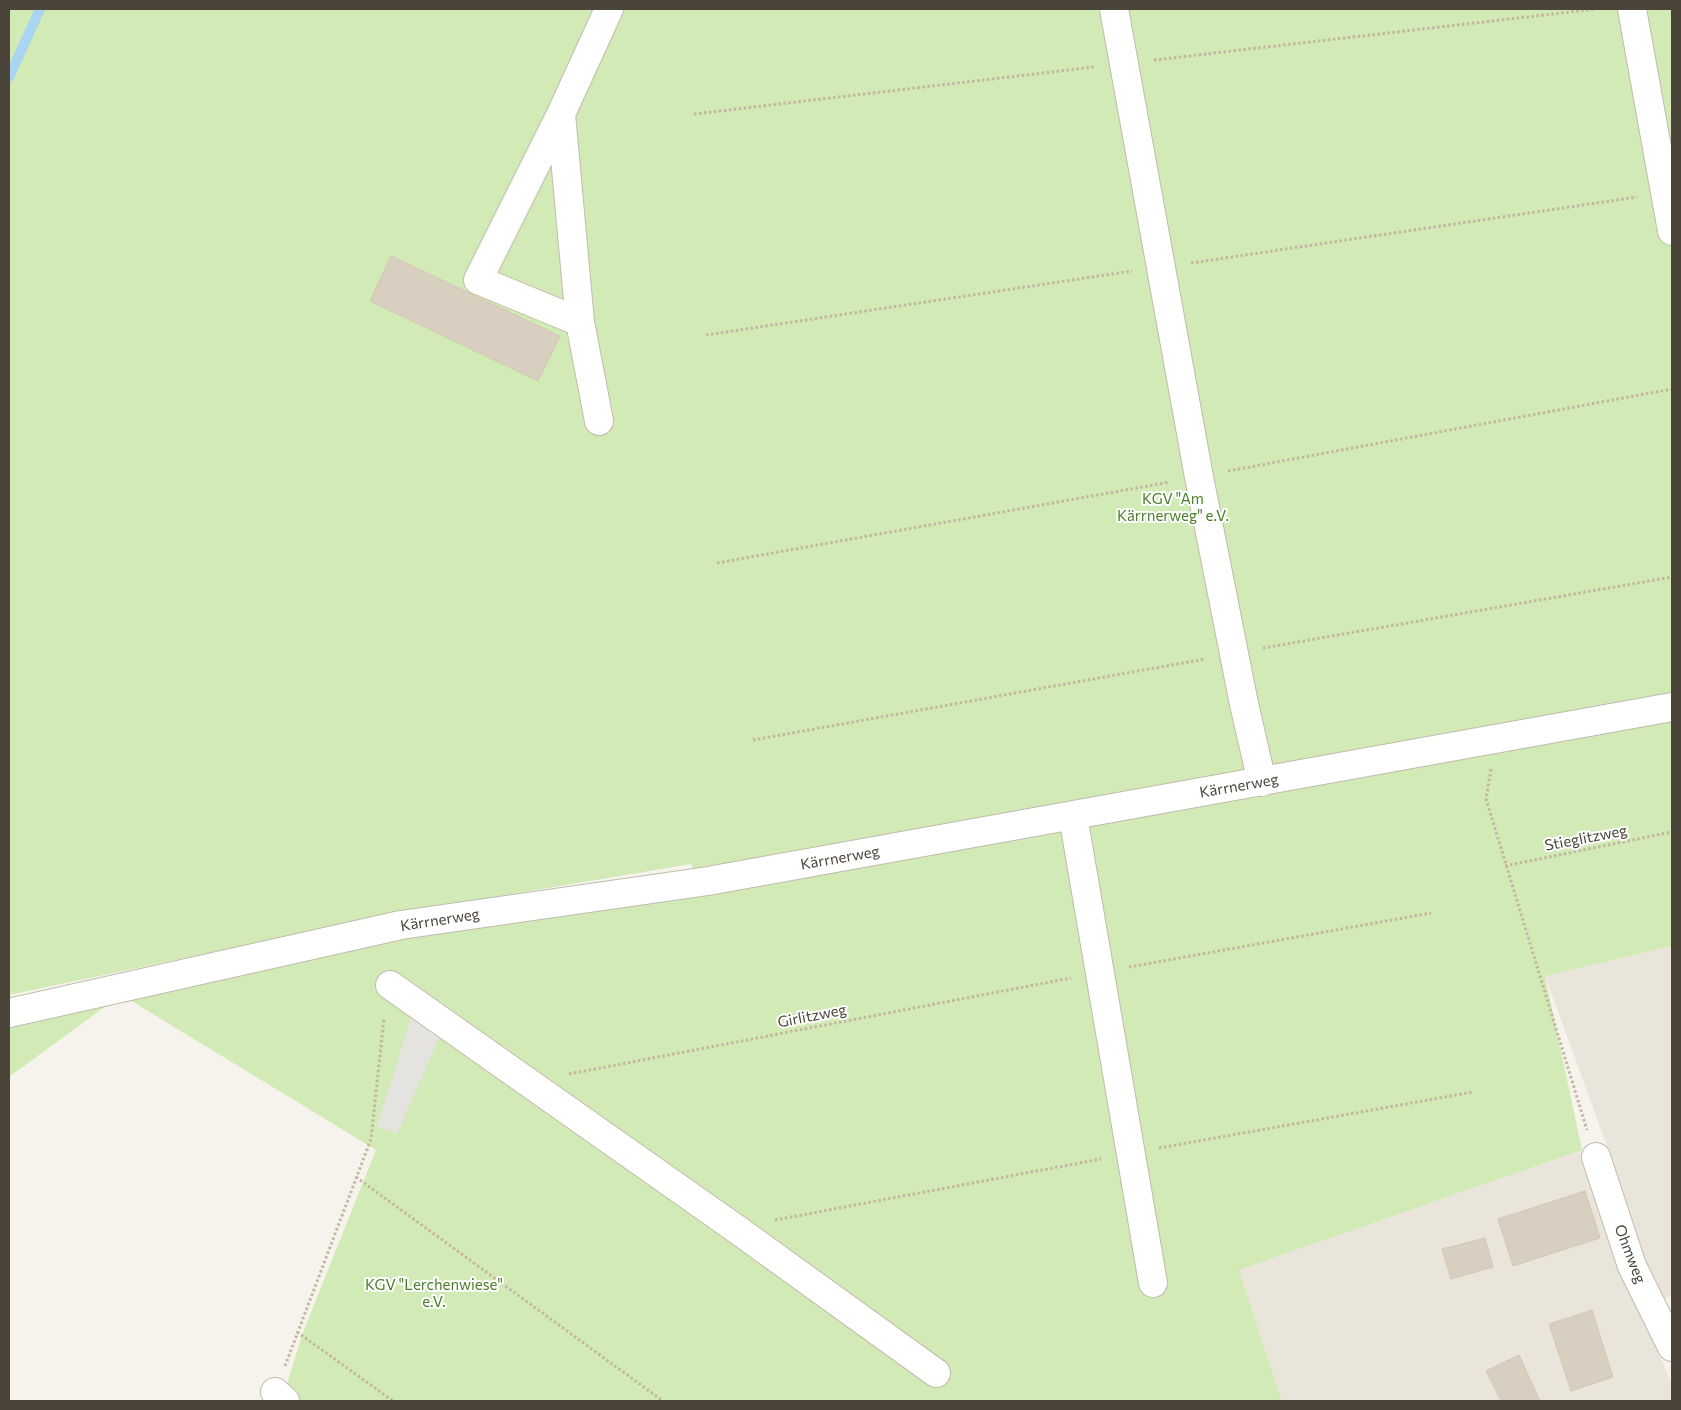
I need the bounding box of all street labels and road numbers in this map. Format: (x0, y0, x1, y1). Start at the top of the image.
street label: Kärrnerweg (1198, 770, 1280, 802)
street label: Stieglitzweg (1543, 821, 1629, 855)
street label: Kärrnerweg (799, 842, 881, 874)
street label: Kärrnerweg (399, 905, 481, 935)
street label: Girlitzweg (776, 1000, 848, 1032)
street label: Ohmweg (1611, 1222, 1649, 1286)

